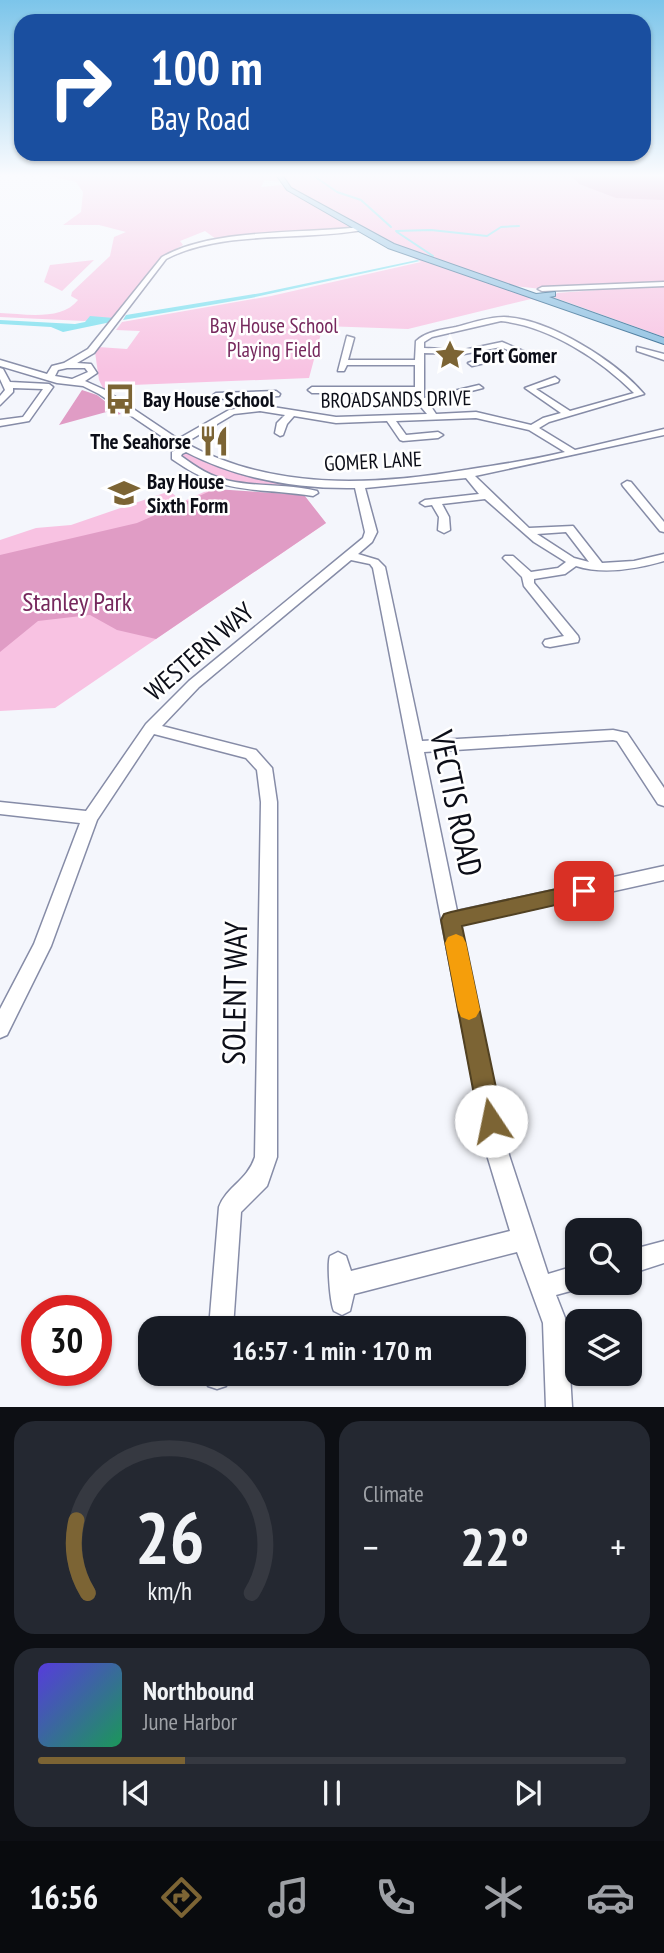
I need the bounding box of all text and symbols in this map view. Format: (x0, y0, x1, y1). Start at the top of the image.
text: 100 m (150, 35, 263, 99)
icon: right (35, 42, 126, 133)
text: Bay Road (150, 97, 250, 139)
park label: Bay House School Playing Field (210, 312, 338, 363)
place icon: Fort Gomer (433, 338, 467, 372)
place label: Fort Gomer (473, 342, 558, 369)
bus stop icon: Bay House School (103, 382, 137, 416)
street label: BROADSANDS DRIVE (320, 384, 472, 414)
place label: Bay House School (143, 386, 275, 413)
restaurant icon: The Seahorse (197, 424, 231, 458)
place label: The Seahorse (90, 428, 191, 455)
street label: GOMER LANE (323, 445, 423, 477)
place label: Bay House Sixth Form (147, 468, 228, 519)
school or university icon: Bay House Sixth Form (107, 476, 141, 510)
park label: Stanley Park (22, 585, 132, 618)
street label: WESTERN WAY (138, 595, 260, 707)
street label: VECTIS ROAD (421, 725, 493, 880)
pin (554, 861, 614, 921)
icon: arrive (565, 872, 603, 910)
street label: SOLENT WAY (212, 920, 256, 1065)
position arrow (454, 1084, 528, 1158)
map controls (565, 1218, 642, 1386)
button: search (565, 1218, 642, 1295)
speed limit sign: 30 (21, 1295, 112, 1386)
button: layers (565, 1309, 642, 1386)
text: 16:57 · 1 min · 170 m (232, 1334, 432, 1367)
text: Climate (363, 1479, 424, 1508)
text: 26 (135, 1490, 204, 1584)
text: 22° (460, 1513, 529, 1580)
text: − (363, 1522, 379, 1571)
text: + (610, 1522, 626, 1571)
text: km/h (147, 1575, 192, 1607)
text: Northbound (143, 1674, 254, 1707)
text: June Harbor (143, 1707, 237, 1736)
icon: previous (117, 1774, 155, 1812)
icon: pause (313, 1774, 351, 1812)
icon: next (509, 1774, 547, 1812)
icon: directions (157, 1873, 206, 1922)
icon: music (264, 1873, 313, 1922)
icon: phone (371, 1873, 420, 1922)
icon: climate (479, 1873, 528, 1922)
icon: car (586, 1873, 635, 1922)
text: 16:56 (29, 1876, 98, 1918)

